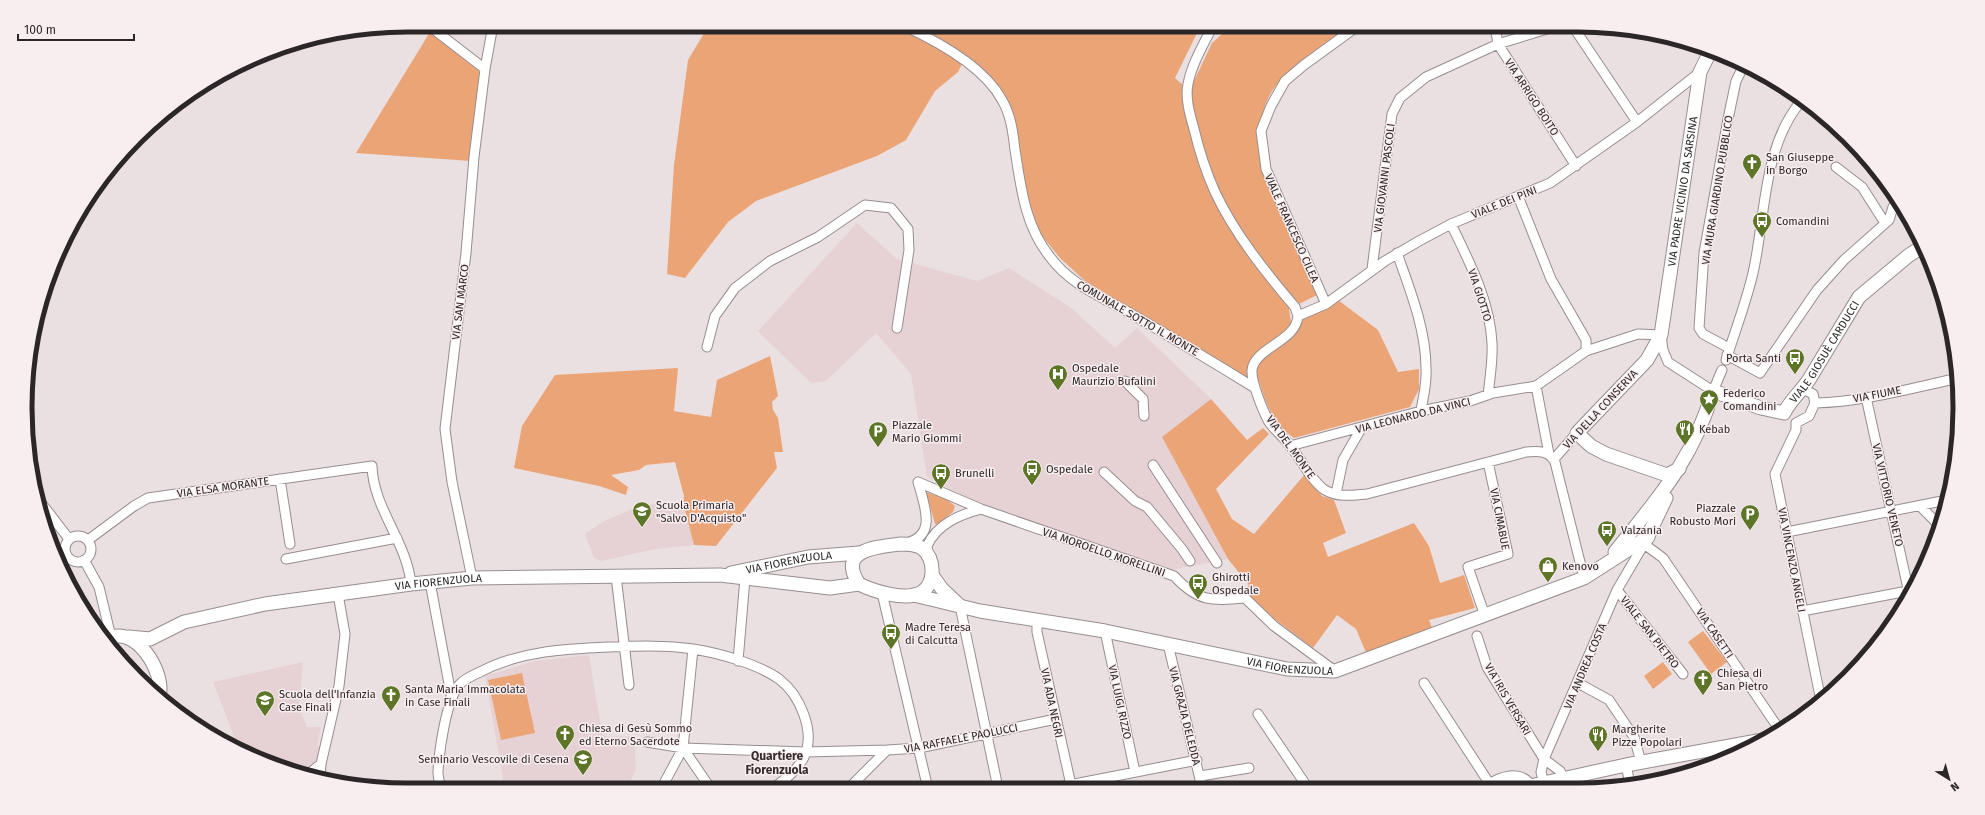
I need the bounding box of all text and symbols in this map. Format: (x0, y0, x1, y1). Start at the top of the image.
scale bar (18, 16, 134, 42)
text: 100 m (24, 23, 56, 37)
street label: VIA ARRIGO BOITO (1502, 56, 1561, 138)
street label: VIA MURA GIARDINO PUBBLICO (1699, 114, 1736, 266)
street label: VIA PADRE VICINIO DA SARSINA (1665, 115, 1700, 267)
street label: VIA GIOVANNI PASCOLI (1371, 123, 1398, 233)
place label: San Giuseppe in Borgo (1766, 151, 1834, 177)
church icon: San Giuseppe in Borgo (1741, 152, 1763, 180)
street label: VIALE FRANCESCO CILEA (1262, 172, 1322, 285)
street label: VIALE DEI PINI (1470, 183, 1539, 222)
bus stop icon: Comandini (1751, 210, 1773, 238)
place label: Comandini (1776, 215, 1829, 228)
street label: VIA SAN MARCO (449, 263, 472, 341)
street label: VIA GIOTTO (1465, 267, 1494, 323)
street label: COMUNALE SOTTO IL MONTE (1074, 278, 1201, 359)
street label: VIALE GIOSUÈ CARDUCCI (1787, 299, 1862, 406)
bus stop icon: Porta Santi (1784, 347, 1806, 375)
place label: Porta Santi (1726, 352, 1781, 365)
place label: Ospedale Maurizio Bufalini (1072, 362, 1156, 388)
hospital icon: Ospedale Maurizio Bufalini (1047, 363, 1069, 391)
street label: VIA DELLA CONSERVA (1560, 367, 1641, 452)
street label: VIA FIUME (1852, 383, 1902, 406)
place label: Federico Comandini (1723, 387, 1776, 413)
place icon: Federico Comandini (1698, 388, 1720, 416)
street label: VIA LEONARDO DA VINCI (1354, 395, 1472, 436)
street label: VIA DEL MONTE (1263, 413, 1318, 482)
restaurant icon: Kebab (1674, 418, 1696, 446)
place label: Piazzale Mario Giommi (892, 419, 962, 445)
parking icon: Piazzale Mario Giommi (867, 420, 889, 448)
place label: Kebab (1699, 423, 1730, 436)
street label: VIA VITTORIO VENETO (1869, 442, 1906, 548)
bus stop icon: Ospedale (1021, 458, 1043, 486)
bus stop icon: Brunelli (930, 462, 952, 490)
place label: Ospedale (1046, 463, 1093, 476)
place label: Brunelli (955, 467, 994, 480)
street label: VIA ELSA MORANTE (176, 475, 270, 500)
street label: VIA CIMABUE (1487, 487, 1512, 551)
place label: Scuola Primaria "Salvo D'Acquisto" (656, 499, 746, 525)
school or university icon: Scuola Primaria "Salvo D'Acquisto" (631, 500, 653, 528)
place label: Piazzale Robusto Mori (1670, 502, 1736, 528)
parking icon: Piazzale Robusto Mori (1739, 503, 1761, 531)
street label: VIA VINCENZO ANGELI (1775, 507, 1808, 614)
bus stop icon: Valzania (1596, 519, 1618, 547)
place label: Valzania (1621, 524, 1662, 537)
street label: VIA MOROELLO MORELLINI (1041, 525, 1167, 580)
street label: VIA FIORENZUOLA (745, 549, 833, 577)
shop icon: Kenovo (1537, 555, 1559, 583)
place label: Kenovo (1562, 560, 1599, 573)
place label: Ghirotti Ospedale (1212, 571, 1259, 597)
street label: VIA FIORENZUOLA (394, 572, 483, 593)
bus stop icon: Ghirotti Ospedale (1187, 572, 1209, 600)
street label: VIALE SAN PIETRO (1617, 594, 1682, 671)
street label: VIA CASETTI (1693, 606, 1736, 661)
place label: Madre Teresa di Calcutta (905, 621, 971, 647)
street label: VIA ANDREA COSTA (1562, 621, 1610, 711)
bus stop icon: Madre Teresa di Calcutta (880, 622, 902, 650)
street label: VIA FIORENZUOLA (1245, 655, 1334, 678)
street label: VIA IRIS VERSARI (1482, 661, 1534, 738)
street label: VIA LUIGI RIZZO (1105, 664, 1134, 741)
street label: VIA GRAZIA DELEDDA (1166, 665, 1203, 768)
street label: VIA ADA NEGRI (1038, 667, 1065, 739)
place label: Chiesa di San Pietro (1717, 667, 1768, 693)
church icon: Chiesa di San Pietro (1692, 668, 1714, 696)
place label: Santa Maria Immacolata in Case Finali (405, 683, 526, 709)
church icon: Santa Maria Immacolata in Case Finali (380, 684, 402, 712)
place label: Scuola dell'Infanzia Case Finali (279, 688, 376, 714)
school or university icon: Scuola dell'Infanzia Case Finali (254, 689, 276, 717)
street label: VIA RAFFAELE PAOLUCCI (903, 721, 1019, 756)
place label: Chiesa di Gesù Sommo ed Eterno Sacerdote (579, 722, 692, 748)
church icon: Chiesa di Gesù Sommo ed Eterno Sacerdote (554, 723, 576, 751)
place label: Margherite Pizze Popolari (1612, 723, 1682, 749)
restaurant icon: Margherite Pizze Popolari (1587, 724, 1609, 752)
school or university icon: Seminario Vescovile di Cesena (572, 748, 594, 776)
district label: Quartiere Fiorenzuola (745, 749, 809, 777)
place label: Seminario Vescovile di Cesena (418, 753, 569, 766)
north arrow (1929, 759, 1969, 799)
text: N (1948, 779, 1962, 794)

